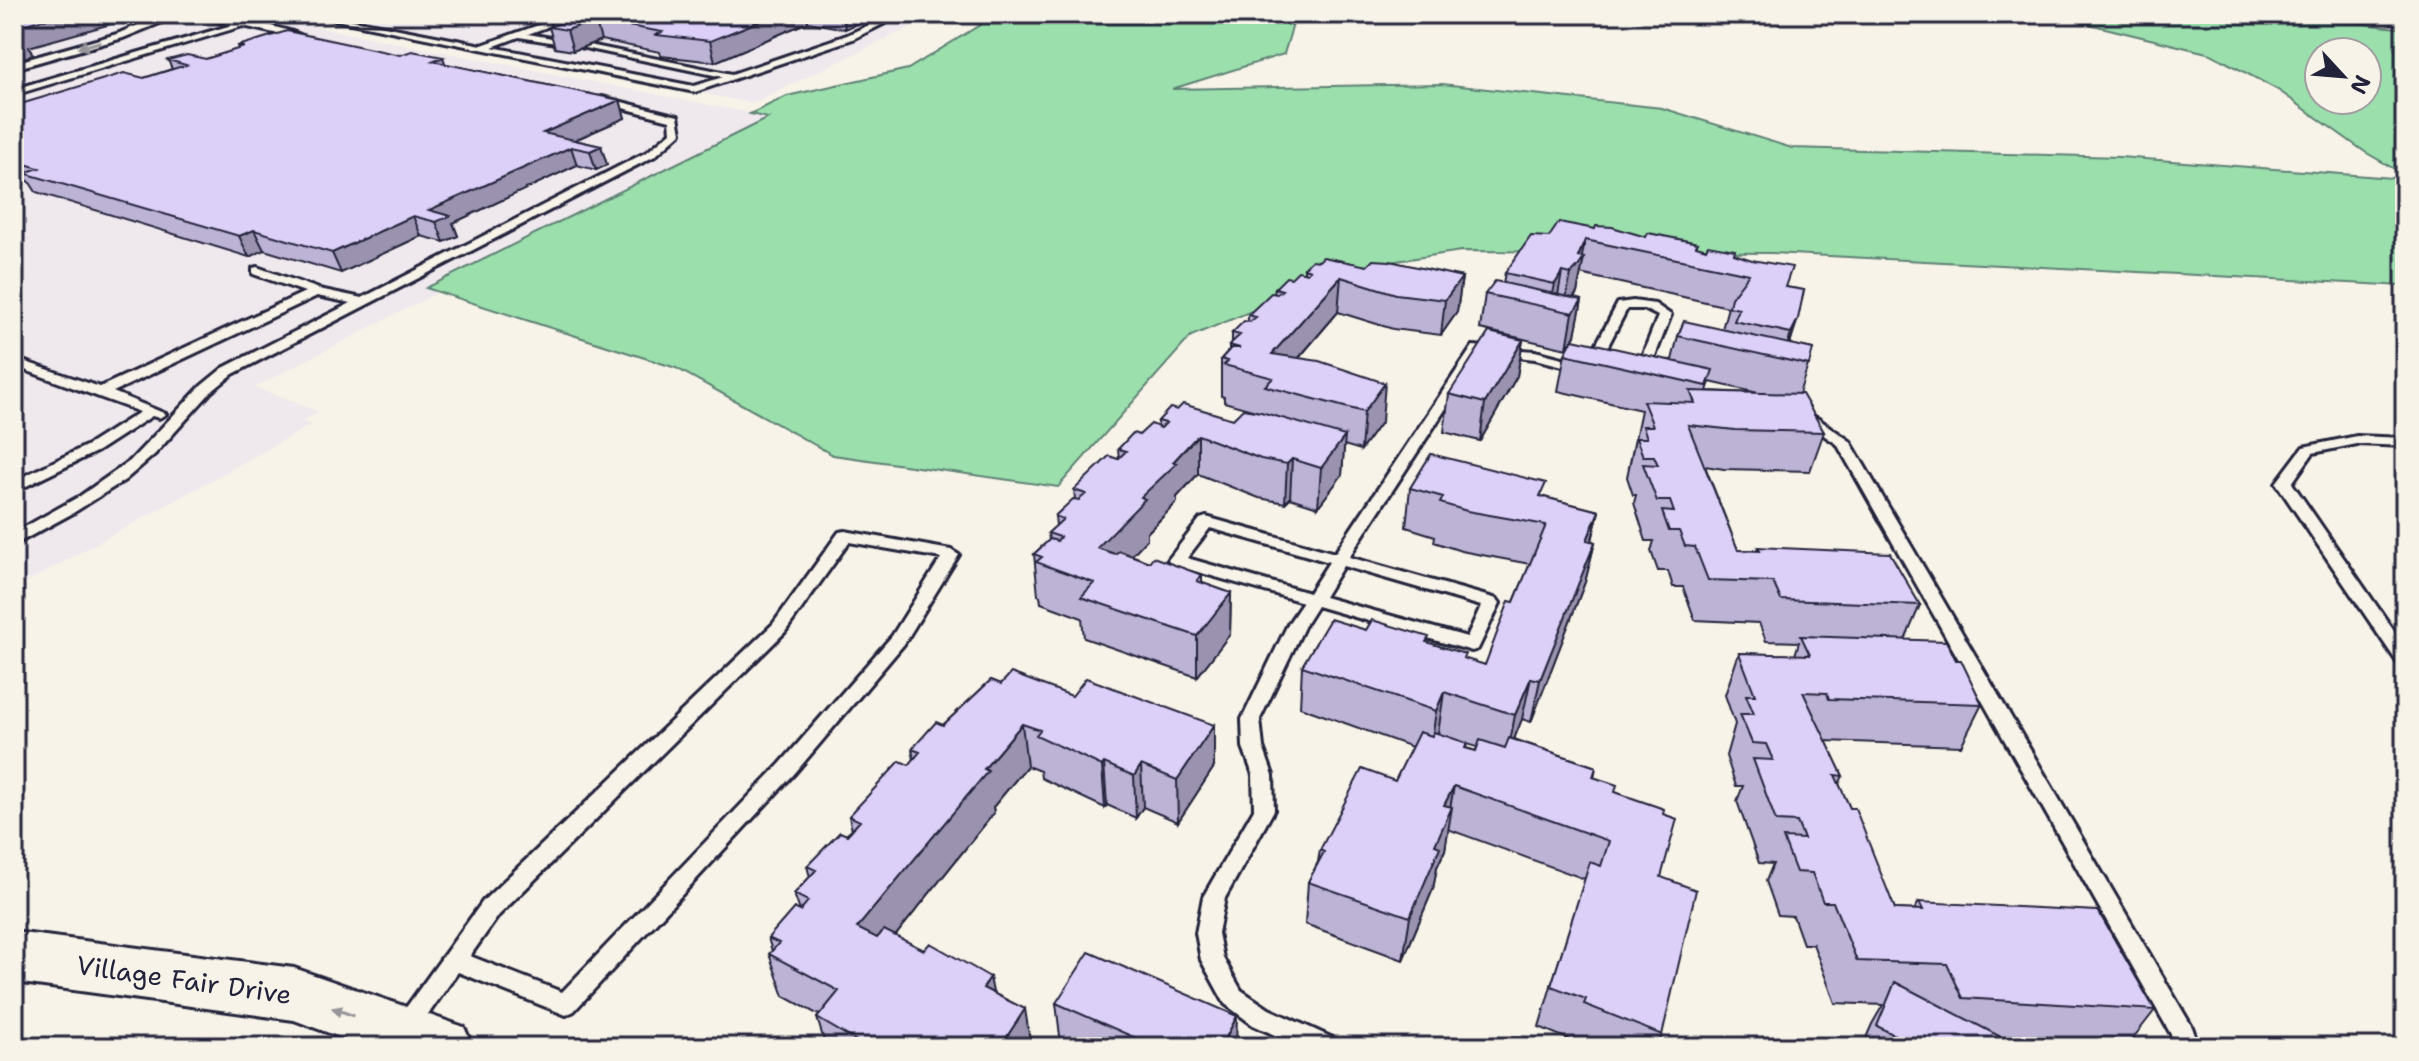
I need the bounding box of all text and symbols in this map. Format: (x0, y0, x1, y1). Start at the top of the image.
north arrow (2303, 36, 2383, 116)
one-way arrow (76, 39, 100, 52)
text: N (2344, 70, 2377, 99)
street label: Village Fair Drive (74, 947, 294, 1012)
one-way arrow (331, 1005, 355, 1017)

